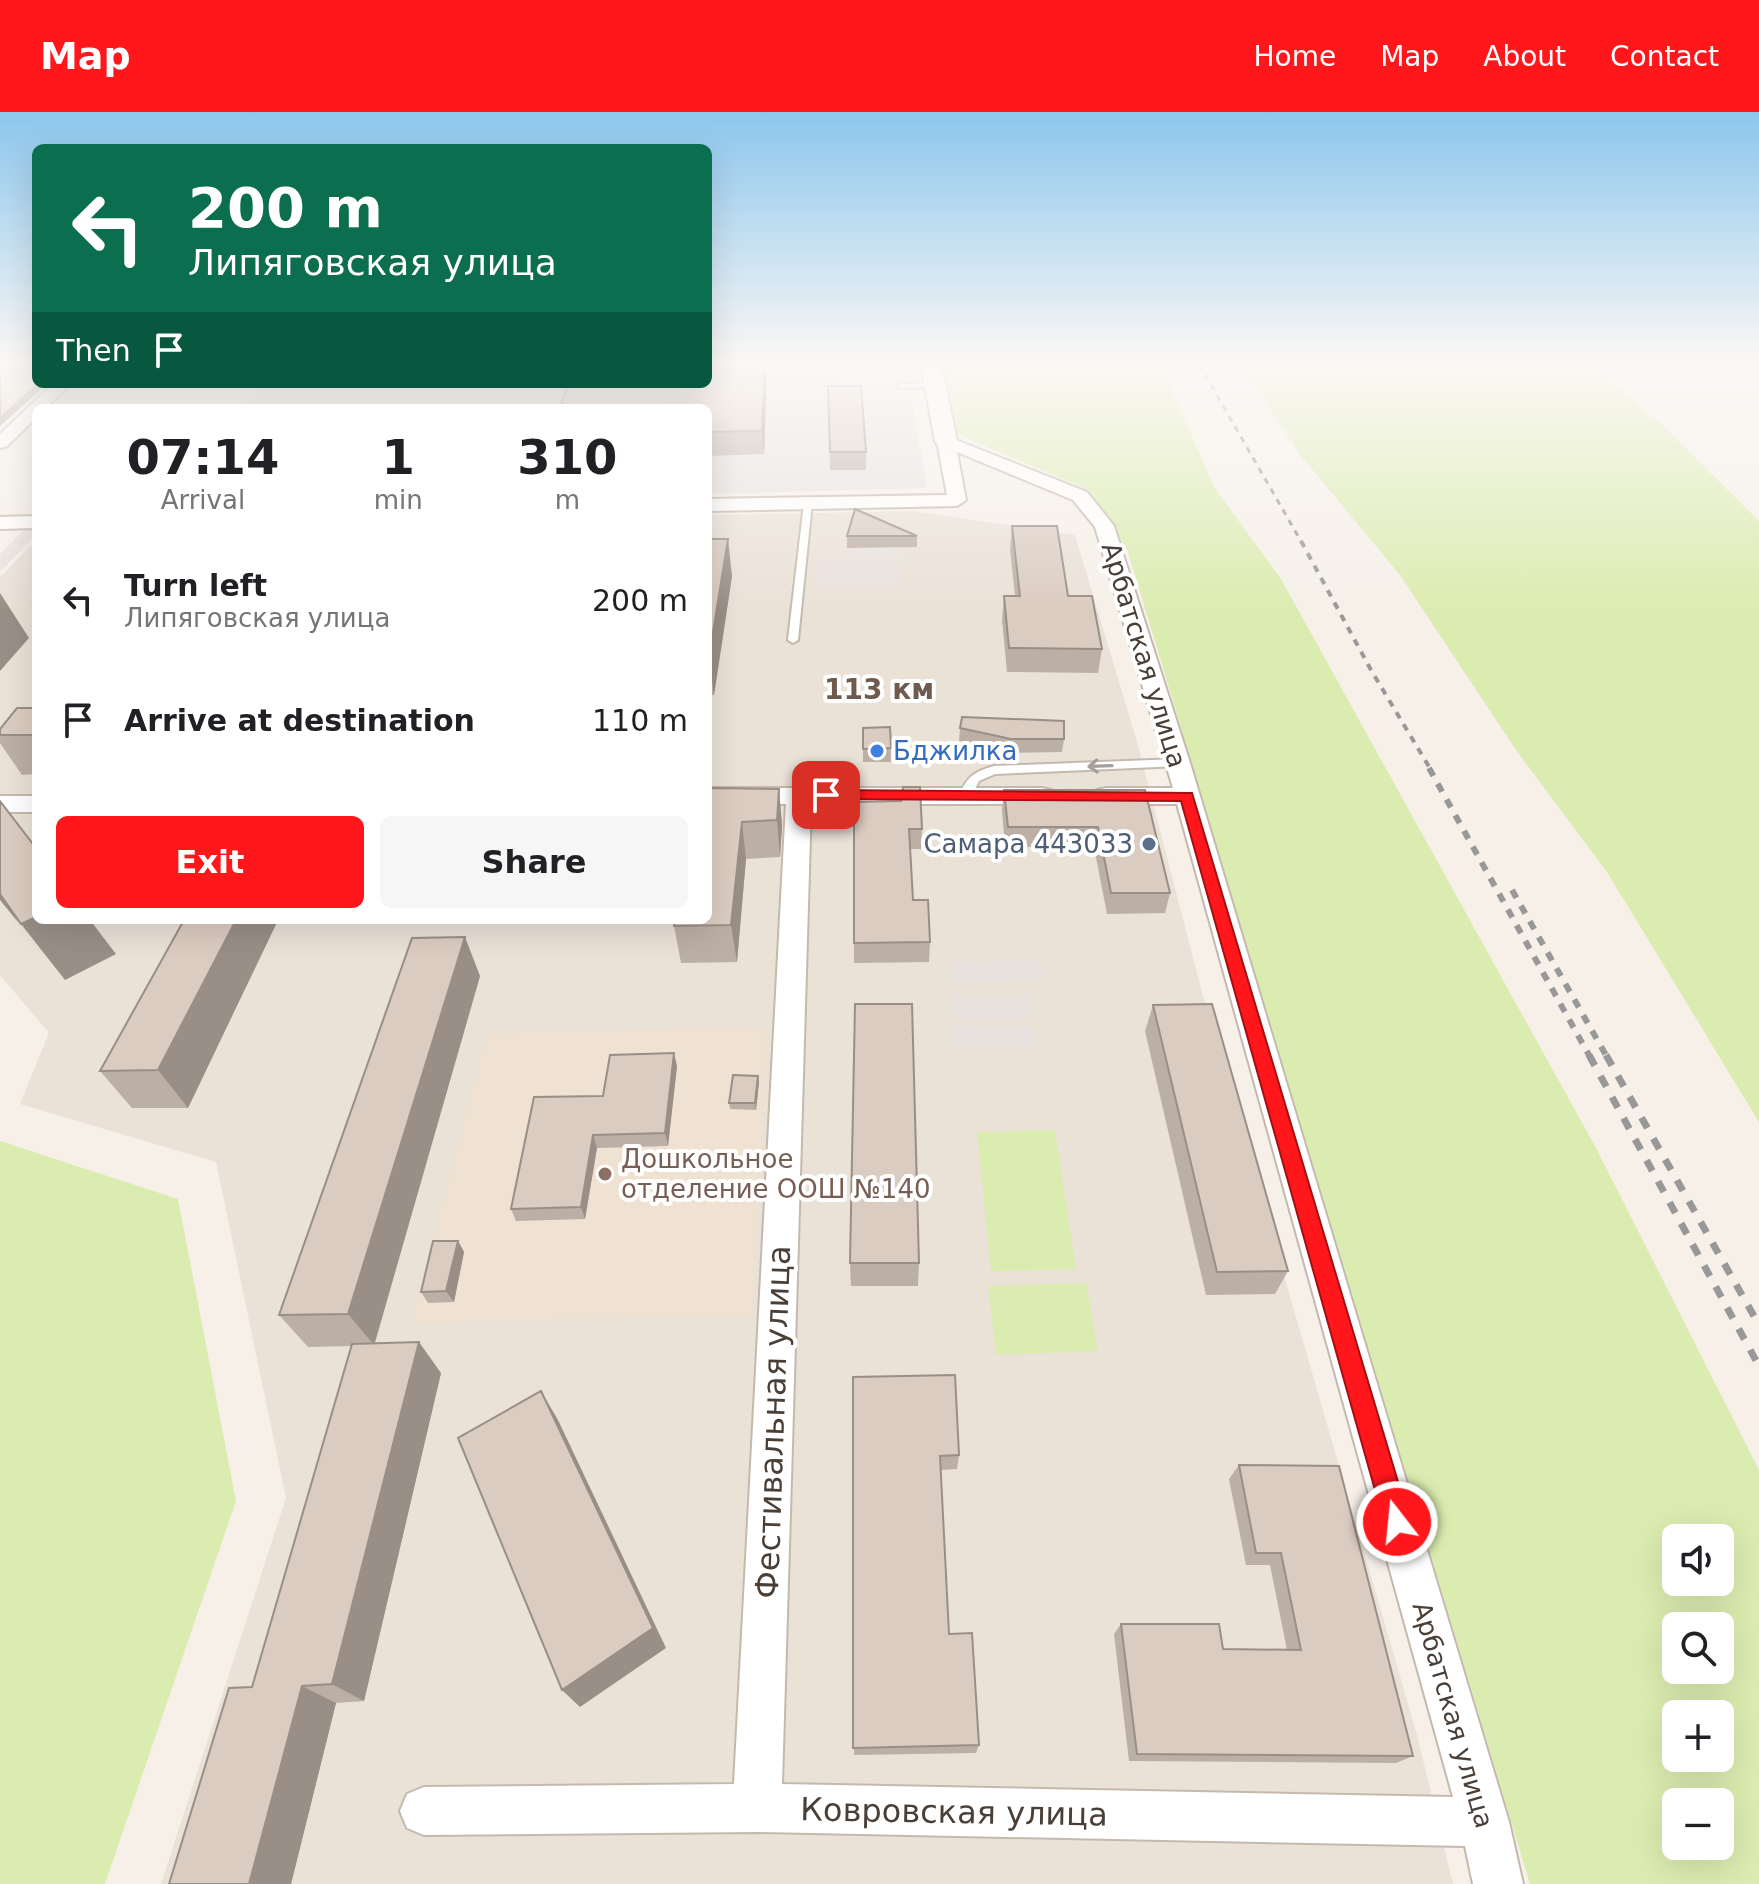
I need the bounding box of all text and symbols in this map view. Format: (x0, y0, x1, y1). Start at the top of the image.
text: Map (40, 34, 131, 78)
text: Home (1253, 40, 1336, 73)
text: Map (1380, 40, 1439, 73)
text: About (1483, 40, 1566, 73)
text: Contact (1610, 40, 1719, 73)
text: 200 m (188, 175, 383, 240)
icon: left (56, 176, 160, 280)
text: Липяговская улица (188, 242, 557, 283)
icon: arrive (147, 328, 191, 372)
text: Then (56, 333, 131, 368)
text: 07:14 (126, 429, 279, 485)
text: 1 (382, 429, 415, 485)
text: 310 (517, 429, 617, 485)
text: Arrival (161, 485, 245, 515)
text: min (374, 485, 423, 515)
text: m (555, 485, 580, 515)
street label: Арбатская улица (1095, 539, 1193, 771)
text: Turn left (124, 568, 267, 603)
icon: left (56, 578, 100, 622)
text: 200 m (592, 583, 688, 618)
text: Липяговская улица (124, 603, 390, 633)
district label: 113 км (824, 673, 934, 706)
icon: arrive (56, 698, 100, 742)
text: Arrive at destination (124, 703, 475, 738)
text: 110 m (592, 703, 688, 738)
place label: Бджилка (893, 736, 1017, 766)
marker: Бджилка (868, 742, 886, 760)
one-way arrow (1087, 758, 1114, 773)
pin (792, 761, 860, 829)
icon: arrive (804, 773, 848, 817)
button: Exit (56, 816, 364, 908)
button: Share (380, 816, 688, 908)
place label: Самара 443033 (923, 829, 1133, 859)
marker: Самара 443033 (1140, 835, 1158, 853)
place label: Дошкольное отделение ООШ №140 (621, 1144, 930, 1204)
marker: Дошкольное отделение ООШ №140 (596, 1165, 614, 1183)
street label: Фестивальная улица (748, 1245, 798, 1599)
position arrow (1355, 1480, 1439, 1564)
map controls (1662, 1524, 1734, 1860)
button: sound (1662, 1524, 1734, 1596)
street label: Арбатская улица (1406, 1599, 1500, 1831)
button: search (1662, 1612, 1734, 1684)
button: + (1662, 1700, 1734, 1772)
button: − (1662, 1788, 1734, 1860)
street label: Ковровская улица (800, 1790, 1108, 1834)

